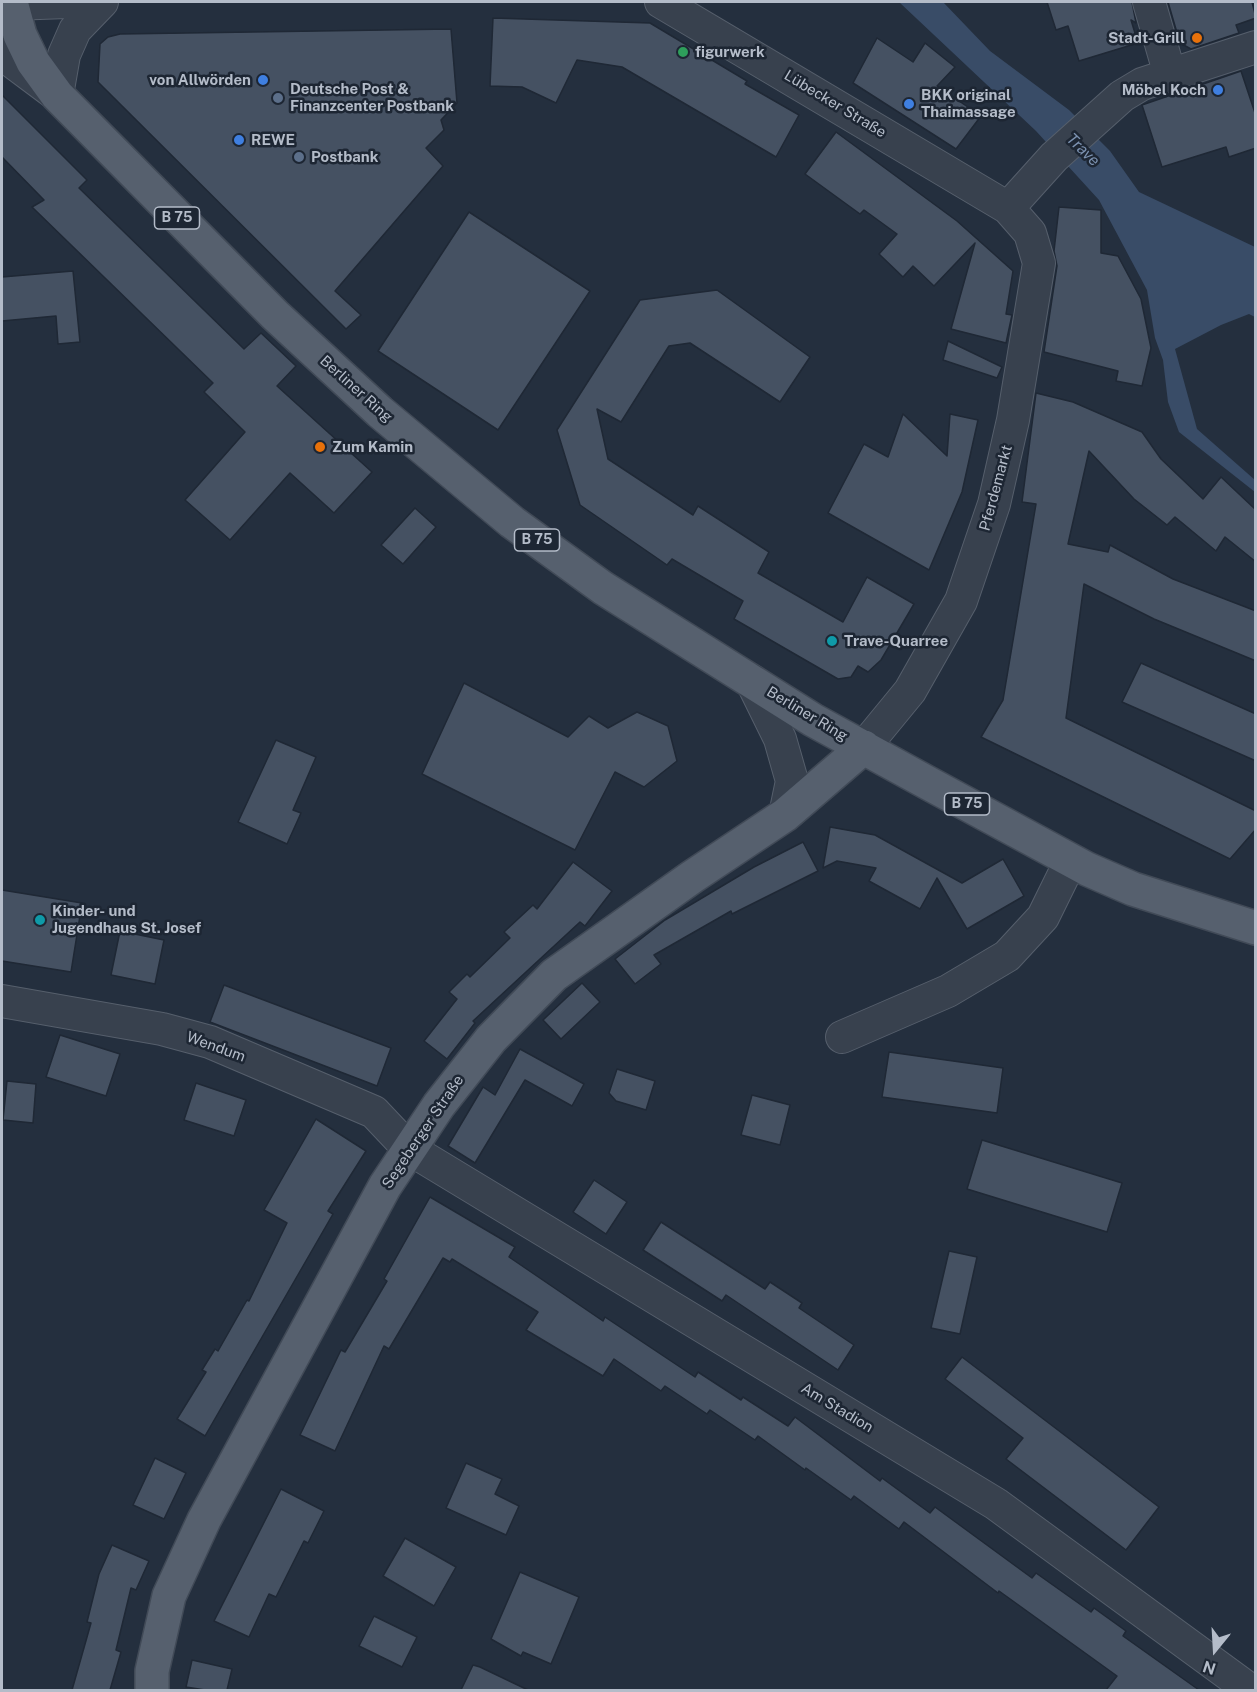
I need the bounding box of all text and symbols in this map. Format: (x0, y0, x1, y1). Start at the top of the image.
place label: Stadt-Grill (1108, 29, 1185, 47)
marker: Stadt-Grill (1190, 31, 1204, 45)
place label: figurwerk (695, 43, 765, 61)
marker: figurwerk (676, 45, 690, 59)
street label: Lübecker Straße (781, 66, 889, 142)
place label: von Allwörden (149, 71, 251, 89)
marker: von Allwörden (256, 73, 270, 87)
place label: Deutsche Post & Finanzcenter Postbank (290, 80, 454, 115)
place label: Möbel Koch (1122, 81, 1206, 99)
marker: Möbel Koch (1211, 83, 1225, 97)
place label: BKK original Thaimassage (921, 86, 1016, 121)
marker: Deutsche Post & Finanzcenter Postbank (271, 91, 285, 105)
marker: BKK original Thaimassage (902, 97, 916, 111)
water label: Trave (1062, 130, 1104, 170)
place label: REWE (251, 131, 295, 149)
marker: REWE (232, 133, 246, 147)
place label: Postbank (311, 148, 378, 166)
marker: Postbank (292, 150, 306, 164)
road number: B 75 (154, 207, 200, 229)
street label: Berliner Ring (316, 352, 396, 426)
place label: Zum Kamin (332, 438, 413, 456)
marker: Zum Kamin (313, 440, 327, 454)
street label: Pferdemarkt (976, 443, 1016, 533)
road number: B 75 (514, 529, 560, 551)
place label: Trave-Quarree (844, 632, 948, 650)
marker: Trave-Quarree (825, 634, 839, 648)
street label: Berliner Ring (763, 683, 851, 745)
road number: B 75 (944, 793, 990, 815)
place label: Kinder- und Jugendhaus St. Josef (52, 902, 201, 937)
marker: Kinder- und Jugendhaus St. Josef (33, 913, 47, 927)
street label: Wendum (184, 1028, 248, 1066)
street label: Segeberger Straße (378, 1072, 468, 1192)
street label: Am Stadion (798, 1379, 876, 1437)
north arrow (1185, 1620, 1245, 1680)
text: N (1200, 1657, 1218, 1679)

